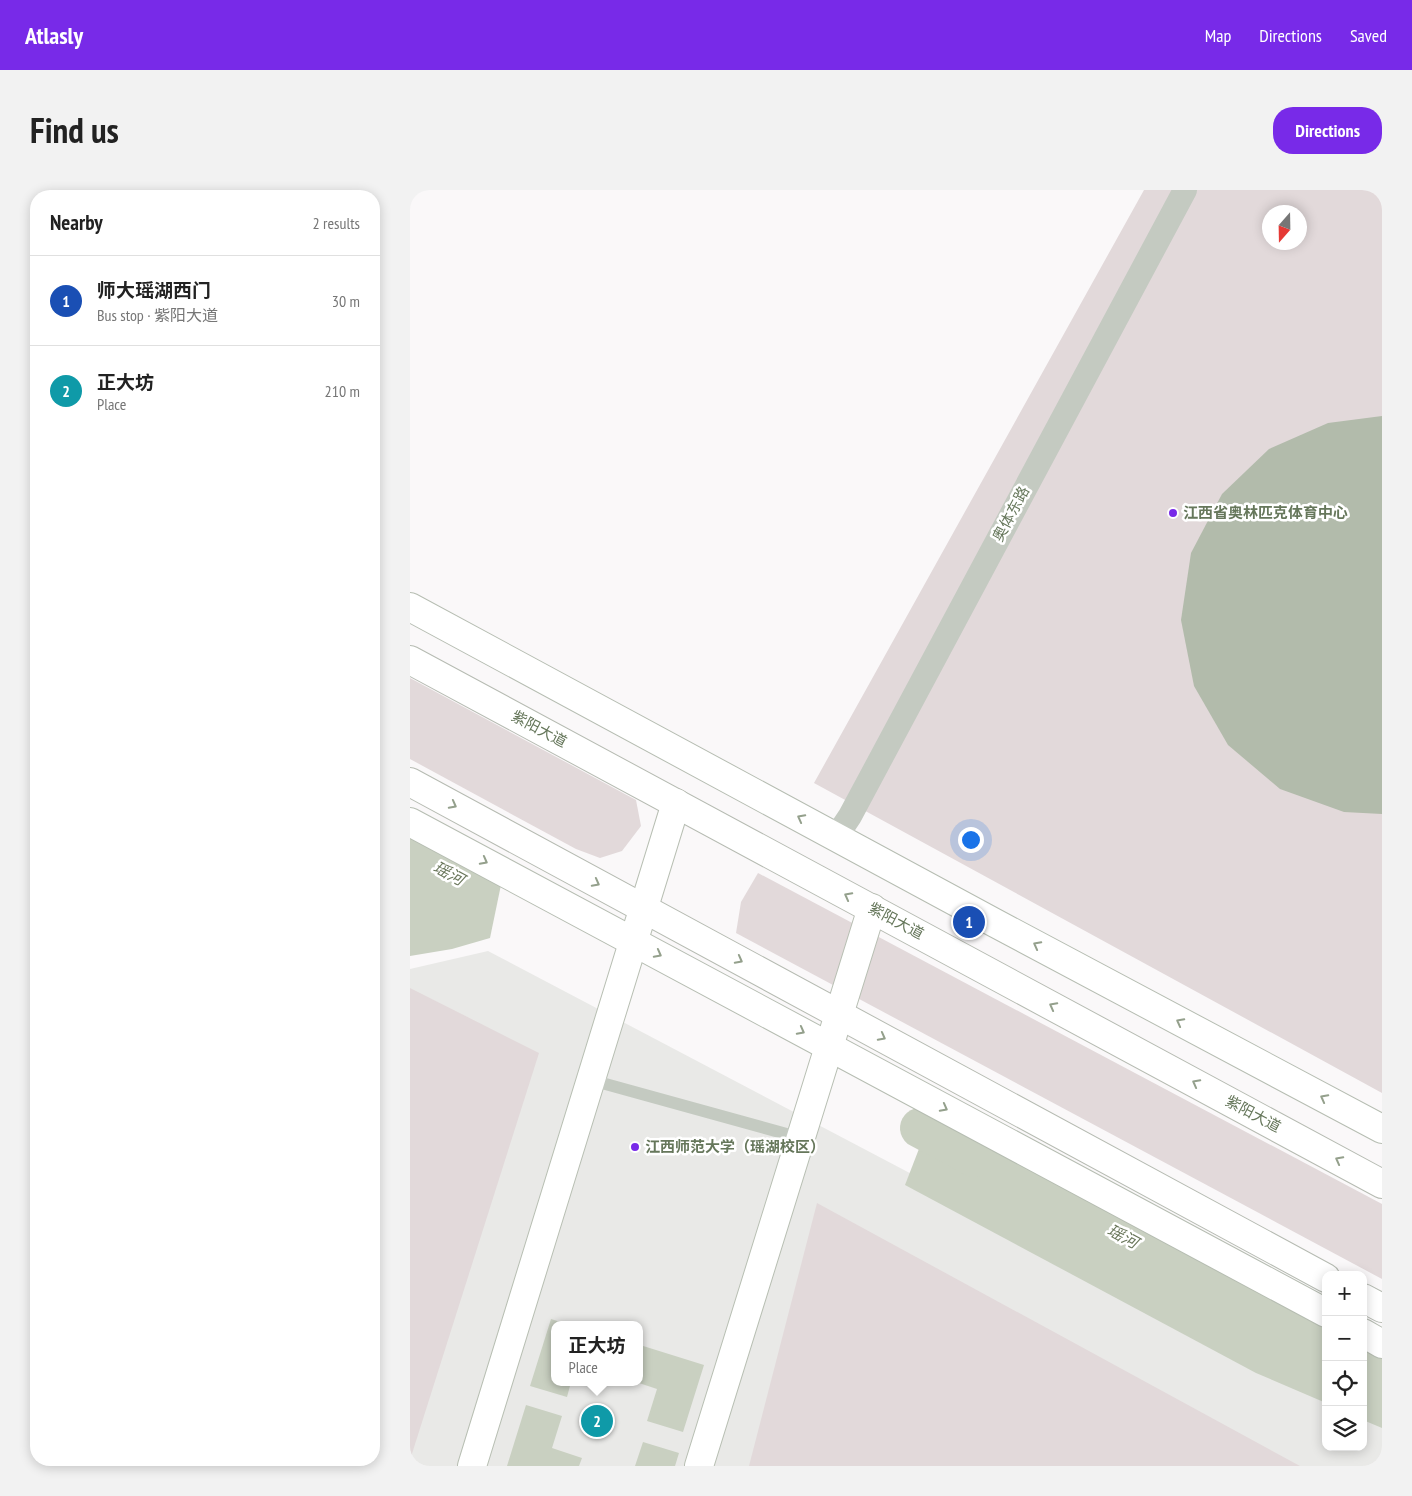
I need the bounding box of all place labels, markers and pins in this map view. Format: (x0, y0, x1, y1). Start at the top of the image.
place label: 江西省奥林匹克体育中心 (1183, 503, 1348, 522)
marker: 江西省奥林匹克体育中心 (1167, 507, 1179, 519)
pin: 1 (953, 903, 985, 941)
place label: 江西师范大学（瑶湖校区） (645, 1137, 825, 1156)
marker: 江西师范大学（瑶湖校区） (629, 1141, 641, 1153)
pin: 2 (581, 1402, 613, 1440)

